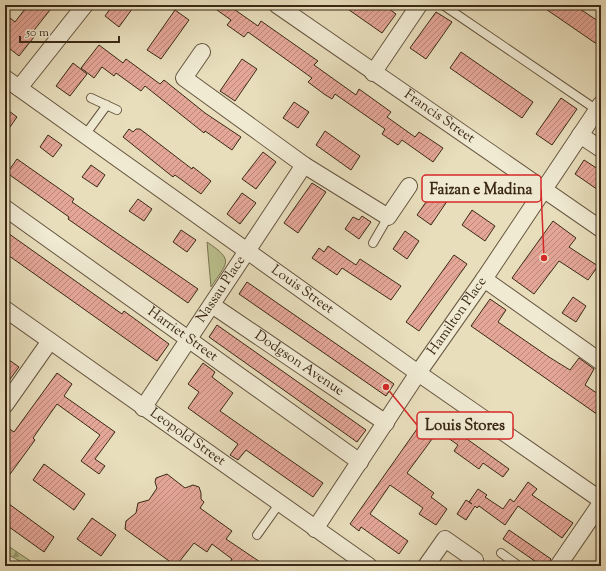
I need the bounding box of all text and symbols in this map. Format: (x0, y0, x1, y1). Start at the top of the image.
scale bar (20, 18, 119, 44)
text: 50 m (25, 24, 49, 42)
street label: Francis Street (399, 85, 479, 149)
callout: Faizan e Madina (422, 175, 541, 202)
text: Faizan e Madina (429, 180, 533, 201)
street label: Nassau Place (192, 252, 251, 327)
street label: Louis Street (267, 261, 338, 320)
street label: Hamilton Place (423, 273, 492, 360)
street label: Harriet Street (143, 303, 222, 367)
street label: Dodgson Avenue (250, 326, 348, 402)
street label: Leopold Street (145, 404, 229, 472)
callout: Louis Stores (417, 412, 513, 439)
text: Louis Stores (425, 416, 505, 437)

